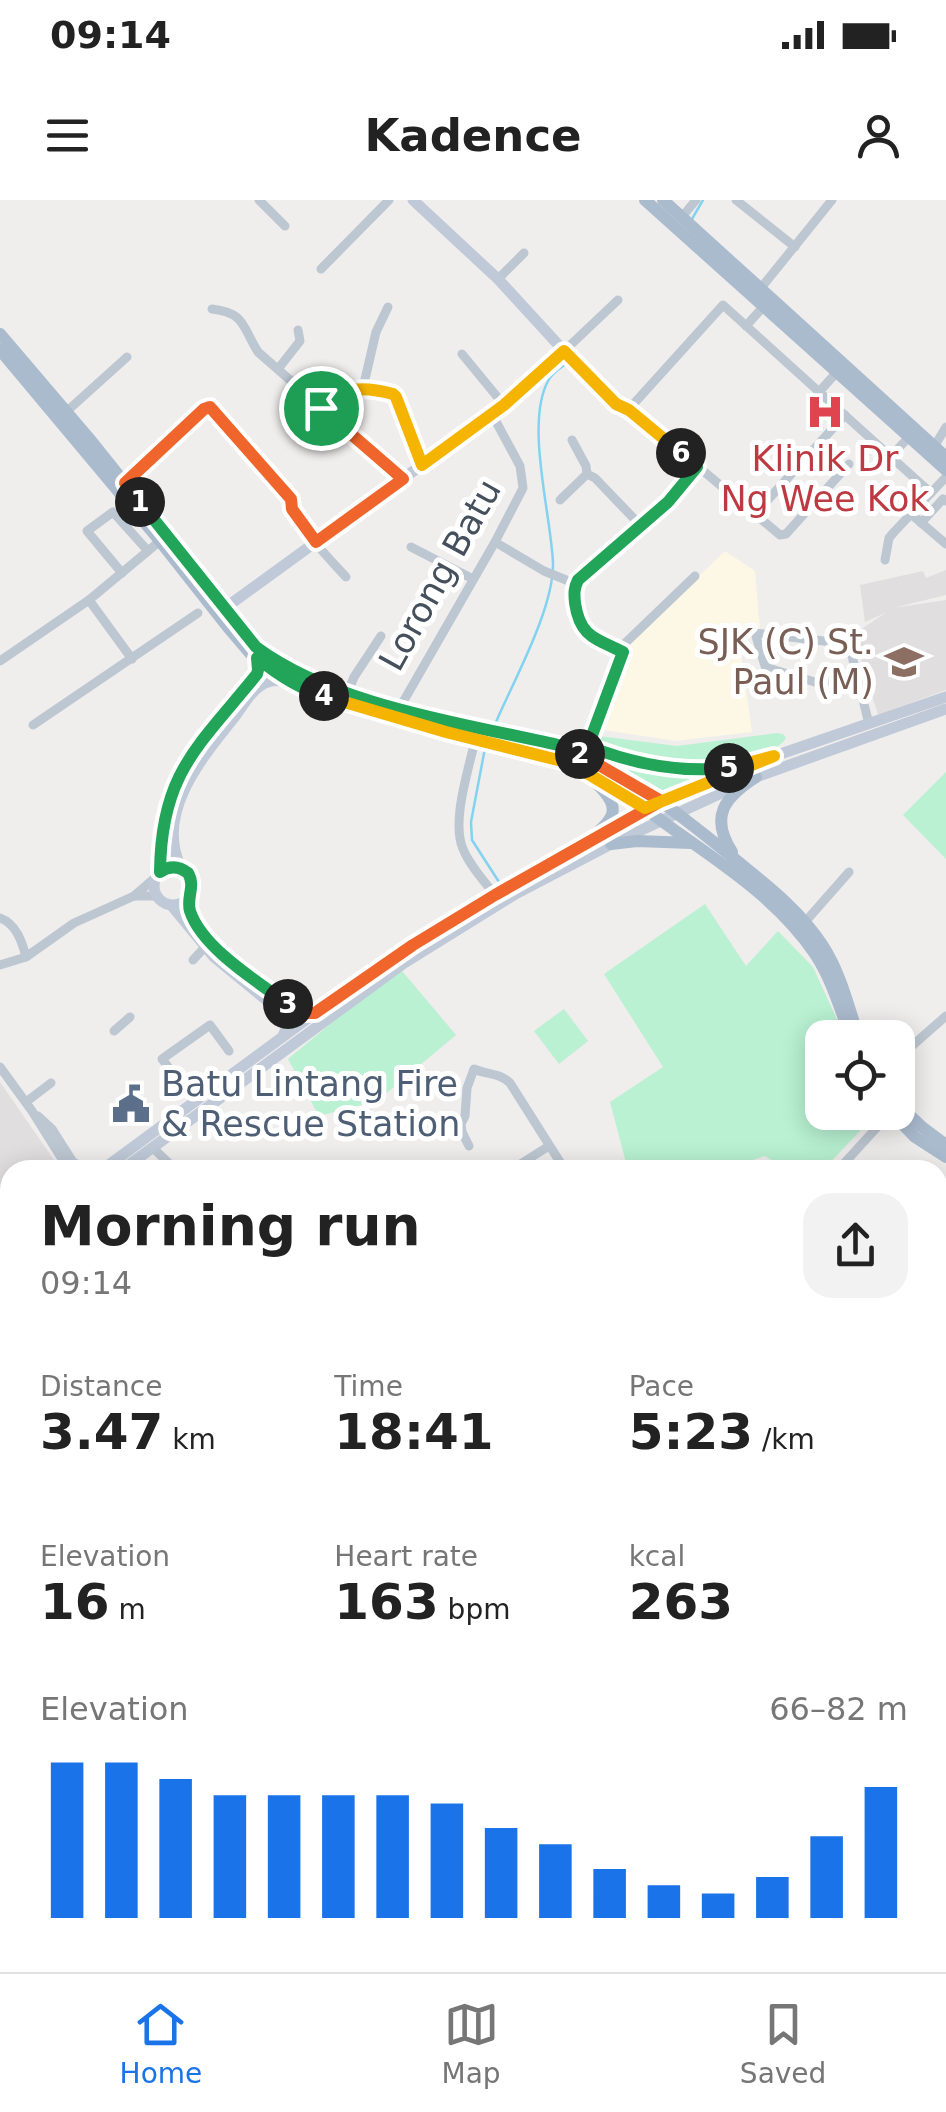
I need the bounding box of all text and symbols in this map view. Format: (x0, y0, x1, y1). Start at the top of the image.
text: 09:14 (50, 13, 171, 57)
icon: menu (40, 108, 95, 163)
icon: person (851, 108, 906, 163)
text: Kadence (364, 109, 582, 162)
pin (279, 366, 364, 451)
icon: arrive (294, 381, 349, 436)
hospital icon: Klinik Dr Ng Wee Kok (804, 391, 846, 433)
pin: 6 (656, 428, 706, 478)
text: 6 (671, 436, 691, 469)
place label: Klinik Dr Ng Wee Kok (720, 439, 930, 519)
street label: Lorong Batu (371, 472, 509, 678)
pin: 1 (115, 477, 165, 527)
text: 1 (130, 485, 150, 518)
place label: SJK (C) St. Paul (M) (697, 622, 874, 702)
school or university icon: SJK (C) St. Paul (M) (883, 641, 925, 683)
pin: 4 (299, 671, 349, 721)
text: 4 (314, 679, 334, 712)
pin: 2 (555, 729, 605, 779)
text: 2 (570, 737, 590, 770)
pin: 5 (704, 743, 754, 793)
text: 5 (719, 751, 739, 784)
pin: 3 (263, 979, 313, 1029)
text: 3 (278, 987, 298, 1020)
map controls (805, 1020, 915, 1130)
button: locate (805, 1020, 915, 1130)
place label: Batu Lintang Fire & Rescue Station (161, 1064, 460, 1144)
public building icon: Batu Lintang Fire & Rescue Station (110, 1083, 152, 1125)
button: share (803, 1193, 908, 1298)
text: Morning run (40, 1194, 421, 1258)
text: 09:14 (40, 1264, 132, 1302)
text: Distance (40, 1370, 162, 1403)
text: Time (334, 1370, 403, 1403)
text: Pace (629, 1370, 694, 1403)
text: 3.47 (40, 1403, 163, 1461)
text: 18:41 (334, 1403, 493, 1461)
text: 5:23 (629, 1403, 753, 1461)
text: km (163, 1423, 216, 1456)
text: /km (753, 1423, 815, 1456)
text: Elevation (40, 1540, 170, 1573)
text: Heart rate (334, 1540, 478, 1573)
text: kcal (629, 1540, 685, 1573)
text: 16 (40, 1573, 110, 1631)
text: 163 (334, 1573, 439, 1631)
text: 263 (629, 1573, 733, 1631)
text: m (110, 1593, 146, 1626)
text: bpm (439, 1593, 510, 1626)
text: Elevation (40, 1690, 189, 1728)
text: 66–82 m (769, 1690, 908, 1728)
tab: Home (120, 1997, 202, 2090)
tab: Map (442, 1997, 501, 2090)
tab: Saved (740, 1997, 826, 2090)

